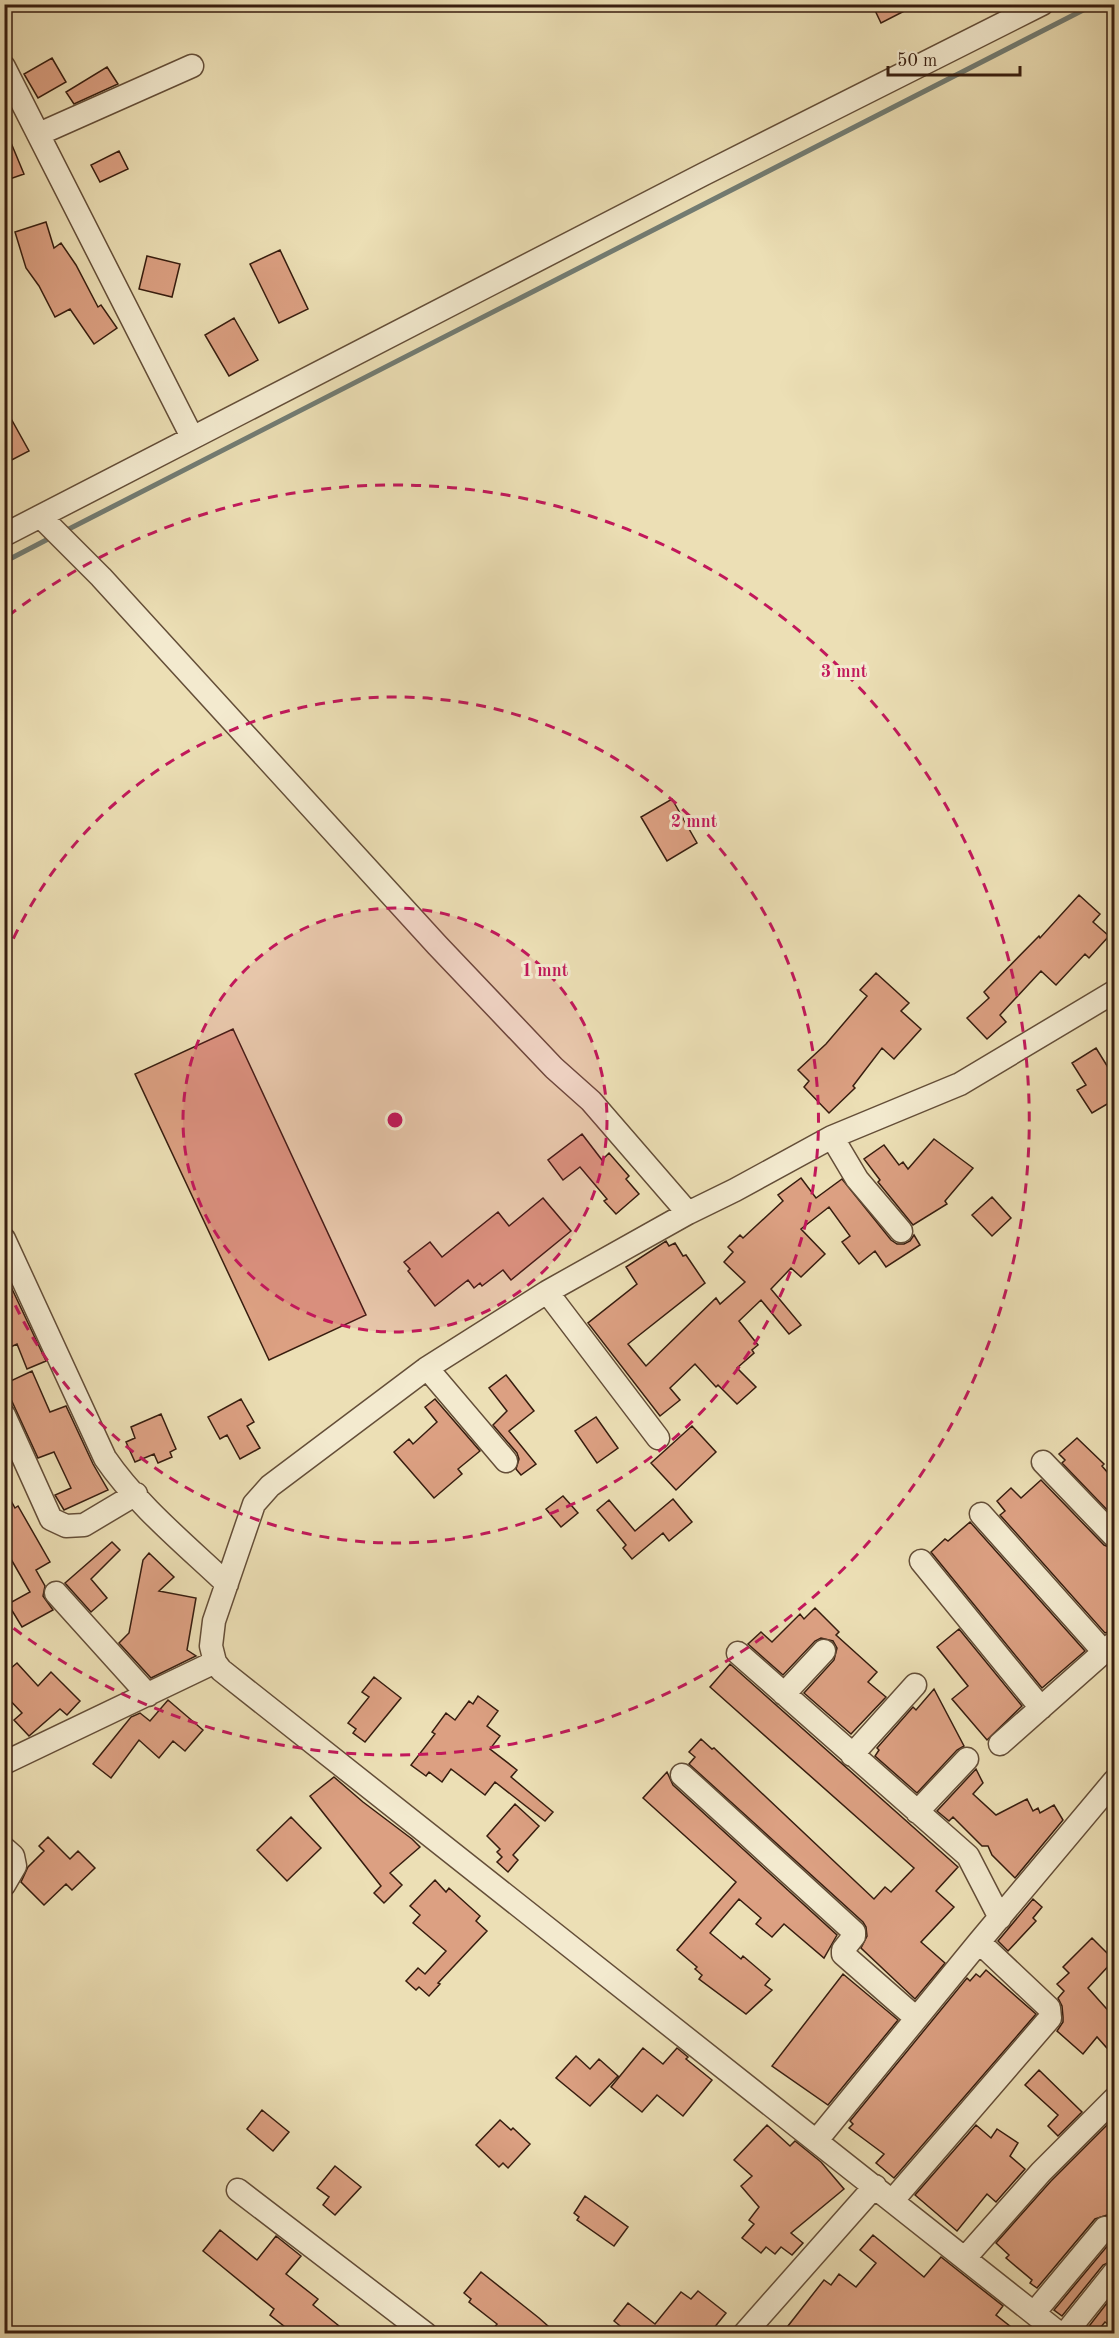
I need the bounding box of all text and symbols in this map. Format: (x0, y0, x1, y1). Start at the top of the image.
scale bar (888, 39, 1020, 77)
text: 50 m (897, 52, 937, 70)
text: 3 mnt (821, 663, 868, 681)
text: 2 mnt (671, 813, 718, 831)
text: 1 mnt (522, 962, 569, 980)
centre of rings (385, 1110, 405, 1130)

